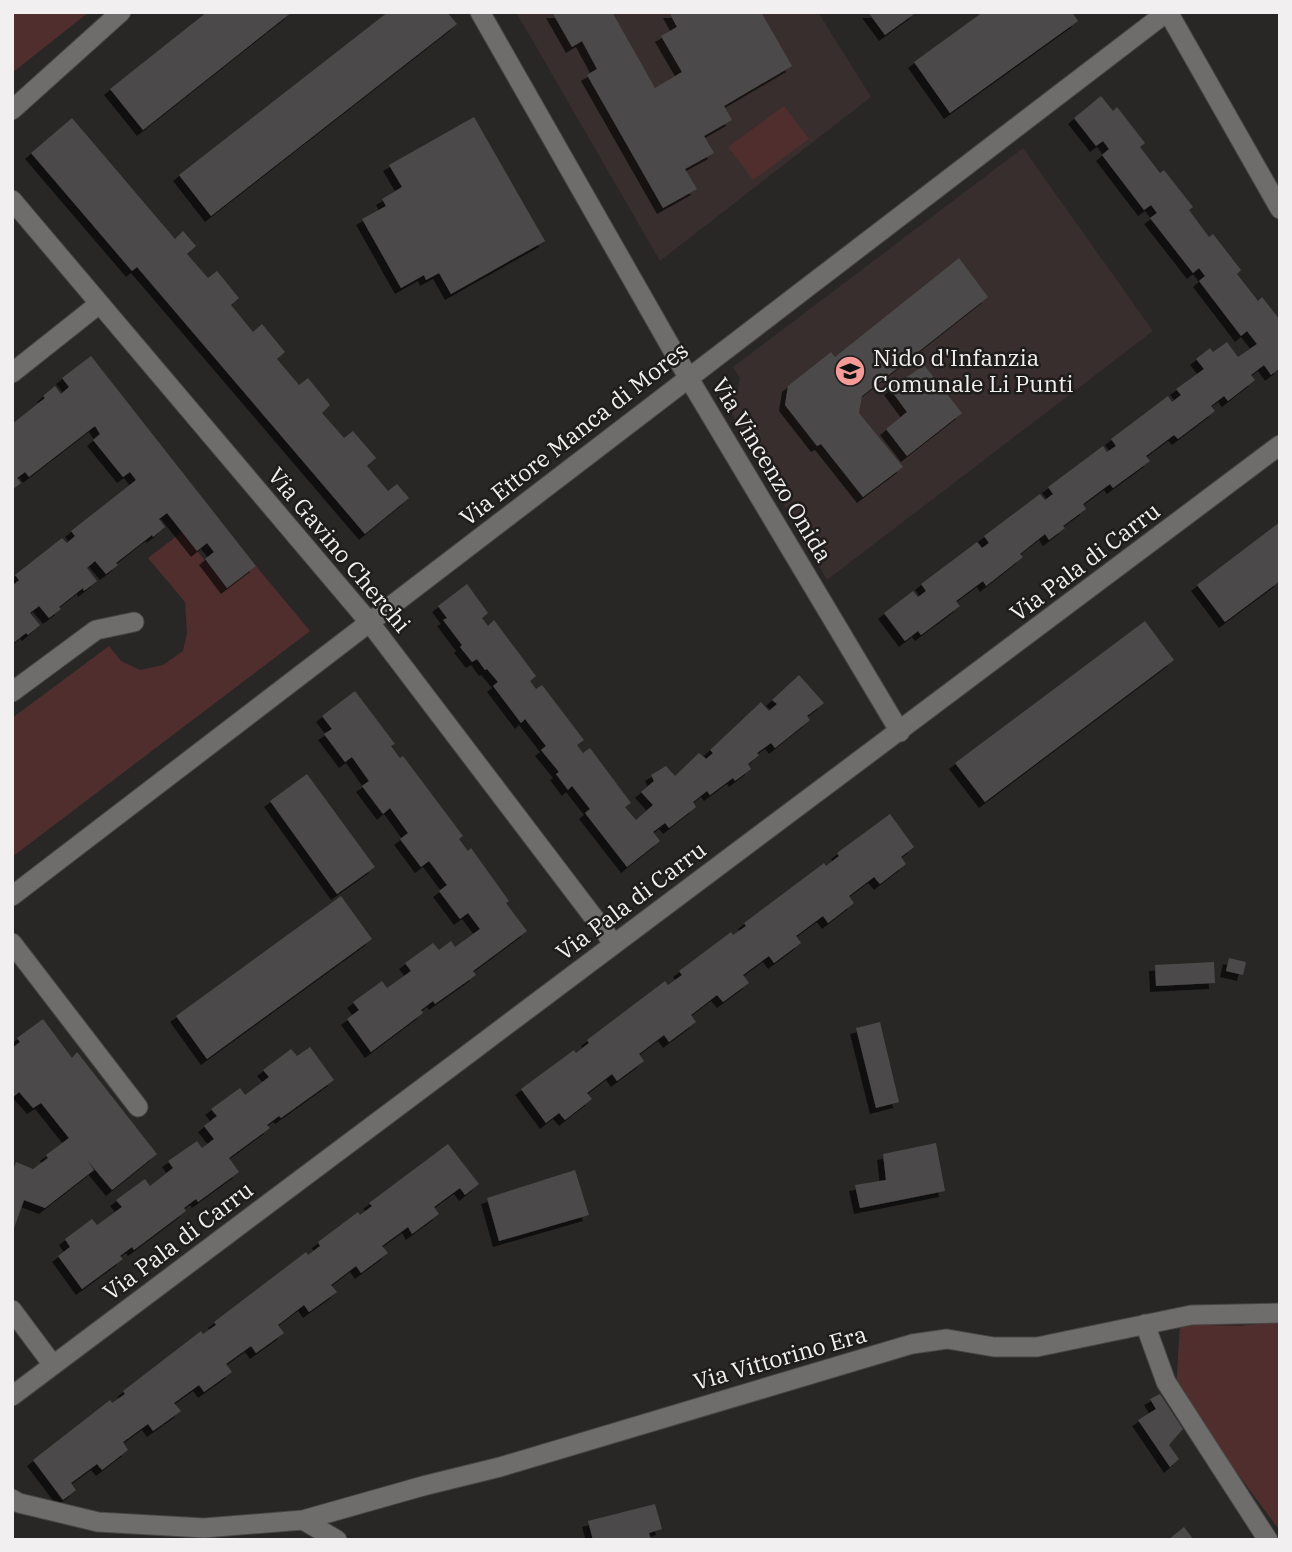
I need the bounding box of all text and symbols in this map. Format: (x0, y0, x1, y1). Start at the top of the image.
street label: Via Ettore Manca di Mores (453, 335, 694, 532)
place label: Nido d'Infanzia Comunale Li Punti (873, 342, 1074, 398)
school or university icon: Nido d'Infanzia Comunale Li Punti (833, 354, 867, 388)
street label: Via Vincenzo Onida (706, 372, 840, 567)
street label: Via Gavino Cherchi (262, 460, 418, 638)
street label: Via Pala di Carru (1003, 495, 1165, 627)
street label: Via Pala di Carru (549, 834, 711, 966)
street label: Via Pala di Carru (96, 1174, 258, 1306)
street label: Via Vittorino Era (690, 1318, 870, 1396)

